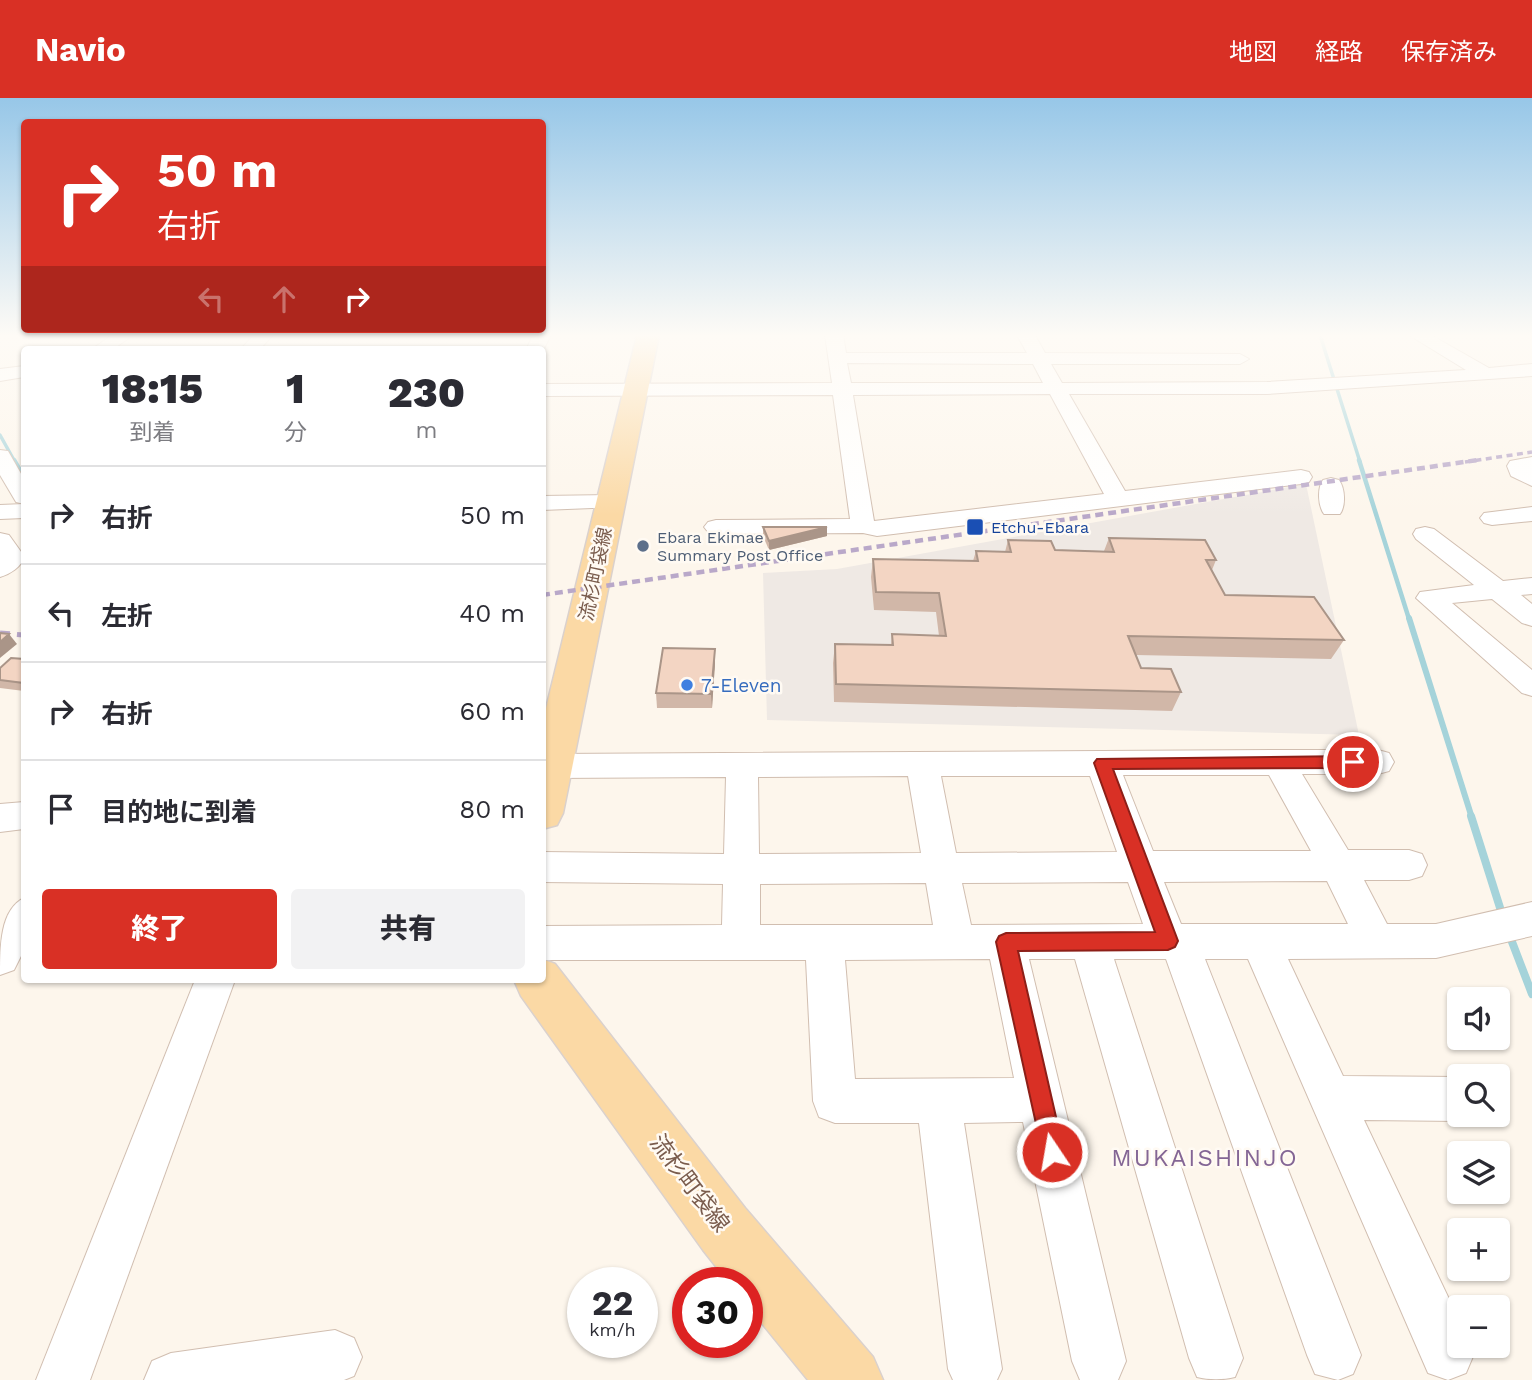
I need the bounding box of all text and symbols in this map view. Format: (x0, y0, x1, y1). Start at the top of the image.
text: Navio (35, 30, 126, 69)
text: 地図 (1229, 38, 1277, 66)
text: 経路 (1315, 38, 1363, 66)
text: 保存済み (1401, 38, 1497, 66)
text: 50 m (157, 141, 277, 199)
icon: right (42, 147, 133, 238)
text: 右折 (157, 207, 221, 245)
icon: left (192, 280, 230, 318)
icon: ahead (265, 280, 303, 318)
icon: right (338, 280, 376, 318)
text: 18:15 (102, 364, 203, 413)
text: 1 (286, 364, 305, 413)
text: 230 (388, 368, 465, 417)
text: m (415, 417, 437, 444)
text: 到着 (129, 419, 175, 446)
text: 分 (284, 419, 307, 446)
icon: right (42, 496, 80, 534)
text: 50 m (460, 500, 525, 530)
text: 右折 (101, 503, 153, 533)
marker: Etchu-Ebara (965, 517, 985, 537)
place label: Etchu-Ebara (991, 518, 1089, 537)
street label: 流杉町袋線 (574, 525, 617, 623)
place label: Ebara Ekimae Summary Post Office (657, 528, 823, 565)
marker: Ebara Ekimae Summary Post Office (635, 538, 651, 554)
icon: left (42, 594, 80, 632)
text: 40 m (459, 598, 525, 628)
text: 左折 (101, 601, 153, 631)
place label: 7-Eleven (701, 674, 782, 697)
marker: 7-Eleven (679, 677, 695, 693)
icon: right (42, 692, 80, 730)
text: 60 m (459, 696, 525, 726)
text: 右折 (101, 699, 153, 729)
pin (1323, 732, 1383, 792)
icon: arrive (1334, 743, 1372, 781)
icon: arrive (42, 790, 80, 828)
text: 80 m (459, 794, 525, 824)
text: 目的地に到着 (101, 797, 257, 827)
button: 終了 (42, 889, 277, 969)
button: 共有 (291, 889, 525, 969)
map controls (1447, 987, 1510, 1358)
button: sound (1447, 987, 1510, 1050)
button: search (1447, 1064, 1510, 1127)
position arrow (1015, 1115, 1089, 1189)
street label: 流杉町袋線 (644, 1129, 735, 1237)
button: layers (1447, 1141, 1510, 1204)
district label: MUKAISHINJO (1111, 1144, 1299, 1172)
button: + (1447, 1218, 1510, 1281)
speed limit sign: 30 (672, 1267, 763, 1358)
text: 22 (592, 1282, 633, 1324)
button: − (1447, 1295, 1510, 1358)
text: km/h (589, 1319, 636, 1340)

